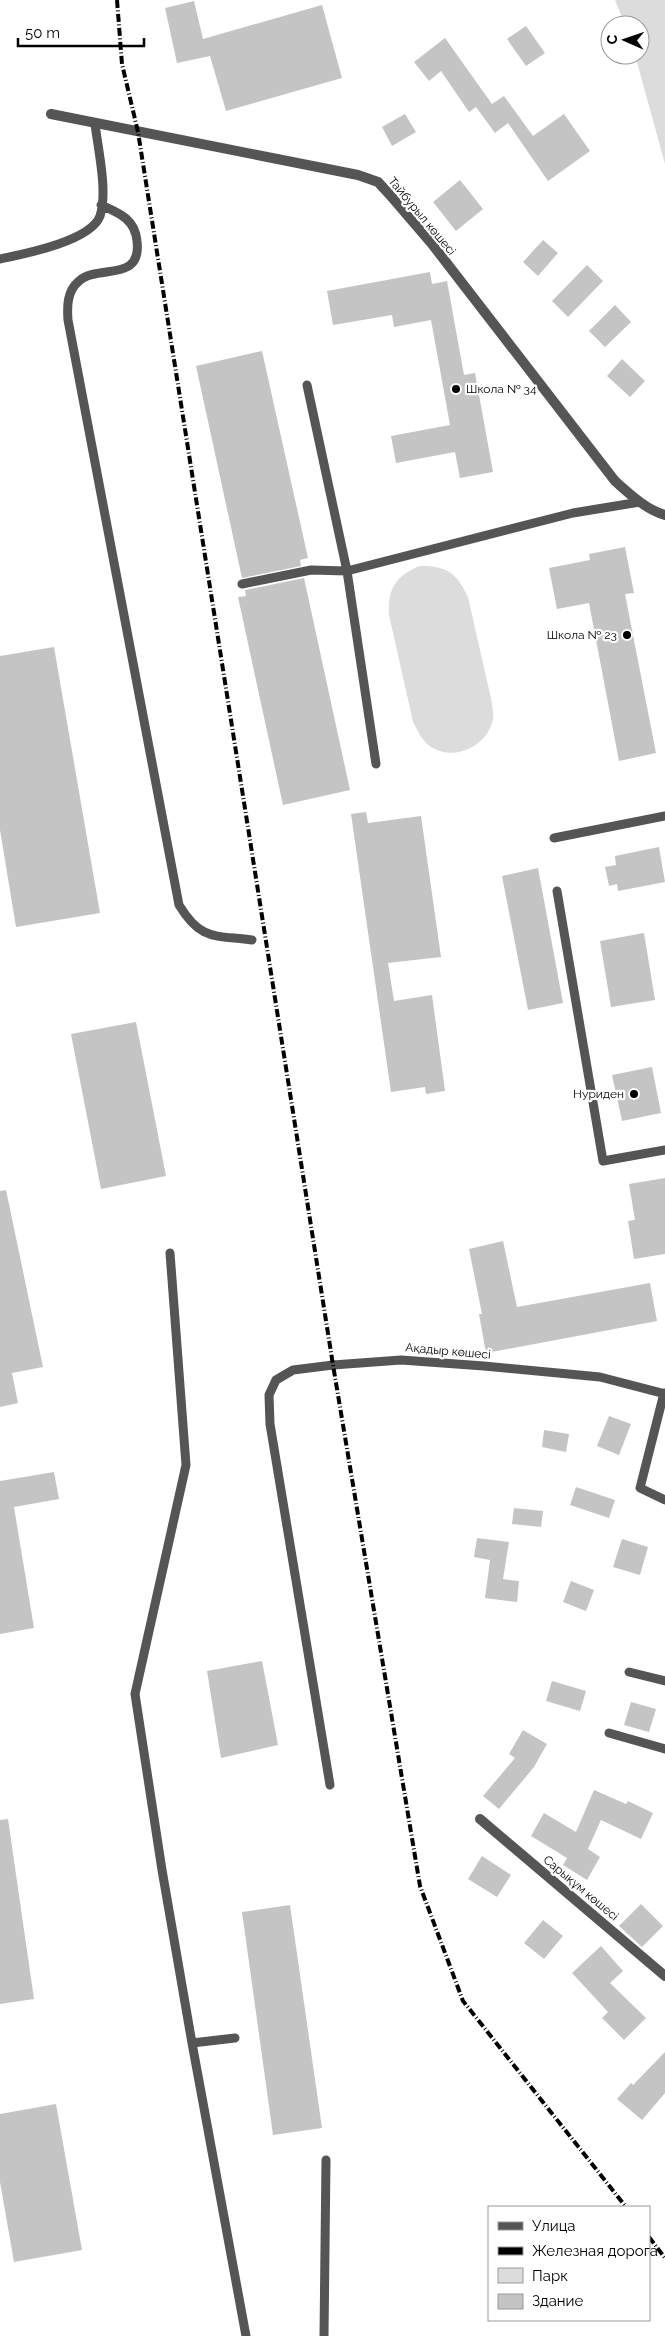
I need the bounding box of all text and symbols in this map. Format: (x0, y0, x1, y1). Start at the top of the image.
scale bar (18, 15, 144, 47)
north arrow (600, 15, 650, 65)
text: 50 m (25, 24, 60, 42)
text: С (604, 34, 620, 45)
street label: Тайбурыл көшесі (385, 174, 459, 258)
place label: Школа № 34 (466, 382, 537, 396)
marker: Школа № 34 (450, 383, 462, 395)
place label: Школа № 23 (547, 628, 617, 642)
marker: Школа № 23 (621, 629, 633, 641)
place label: Нуриден (573, 1087, 624, 1101)
marker: Нуриден (628, 1088, 640, 1100)
street label: Ақадыр көшесі (405, 1340, 491, 1362)
street label: Сарықұм көшесі (541, 1853, 621, 1923)
legend (488, 2206, 650, 2321)
text: Улица (532, 2217, 576, 2235)
text: Железная дорога (532, 2242, 658, 2260)
text: Парк (532, 2267, 568, 2285)
text: Здание (532, 2292, 584, 2310)

